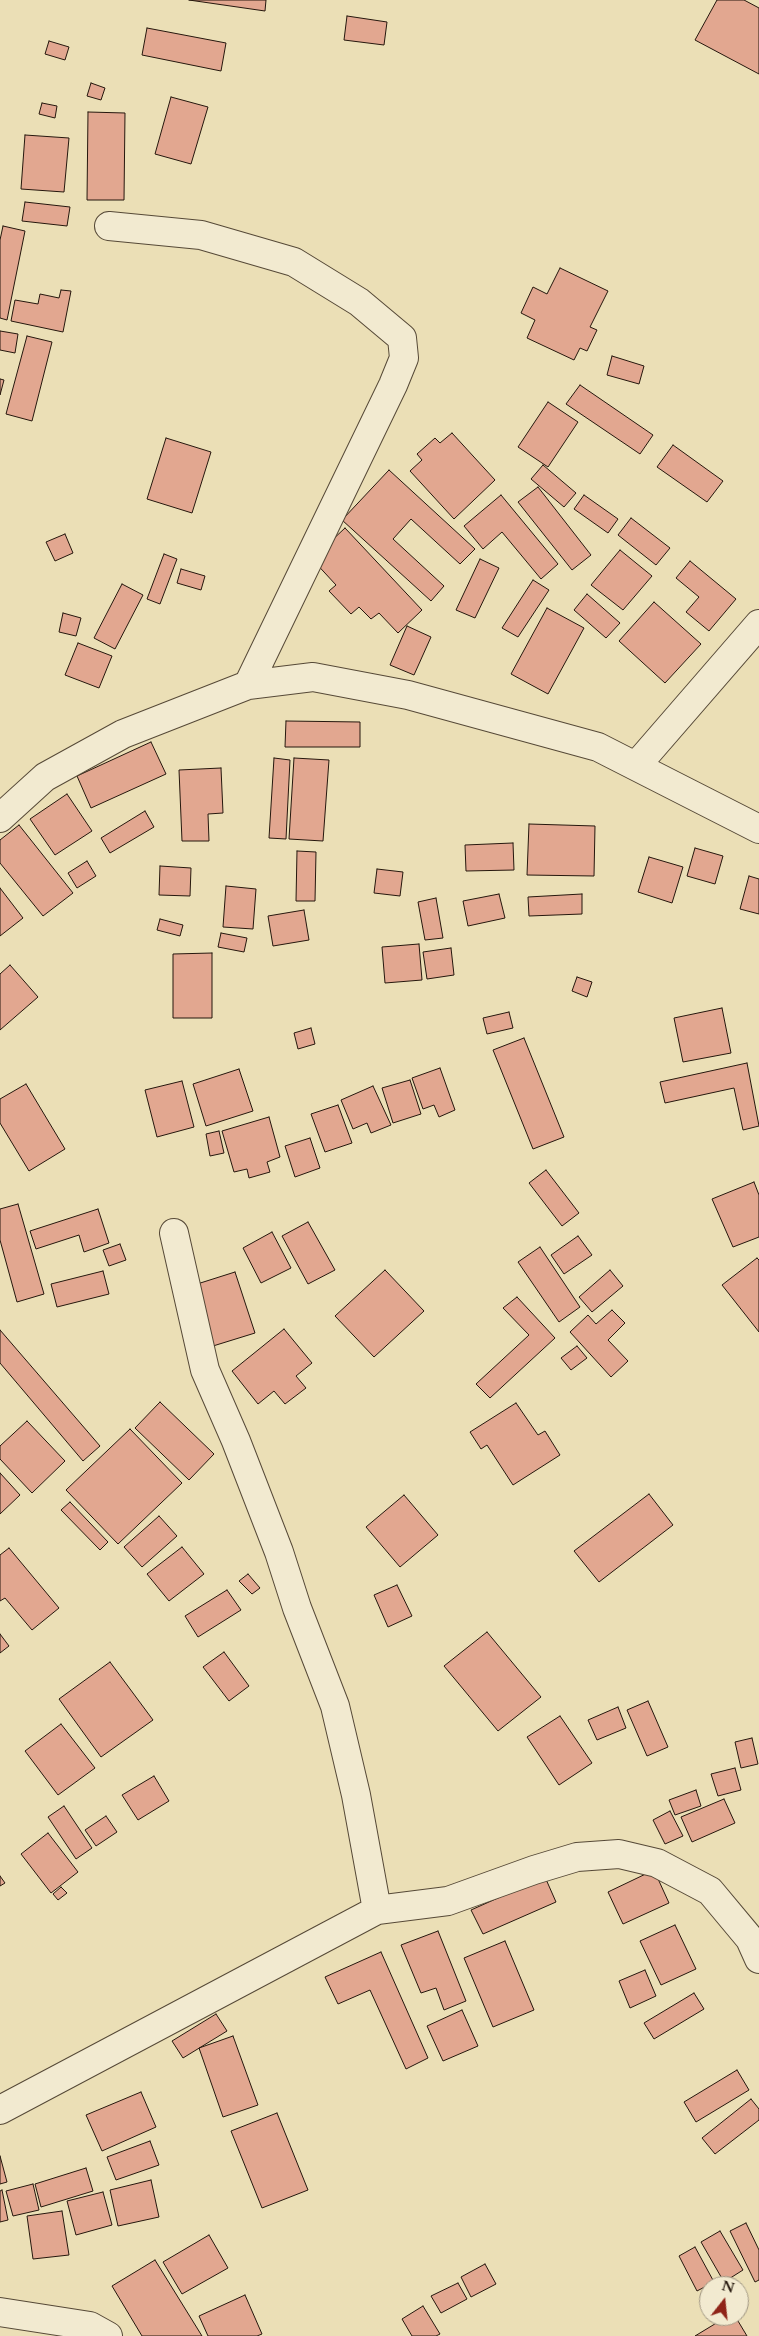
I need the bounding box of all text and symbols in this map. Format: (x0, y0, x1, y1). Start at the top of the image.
north arrow (699, 2276, 749, 2326)
text: N (720, 2276, 736, 2298)

